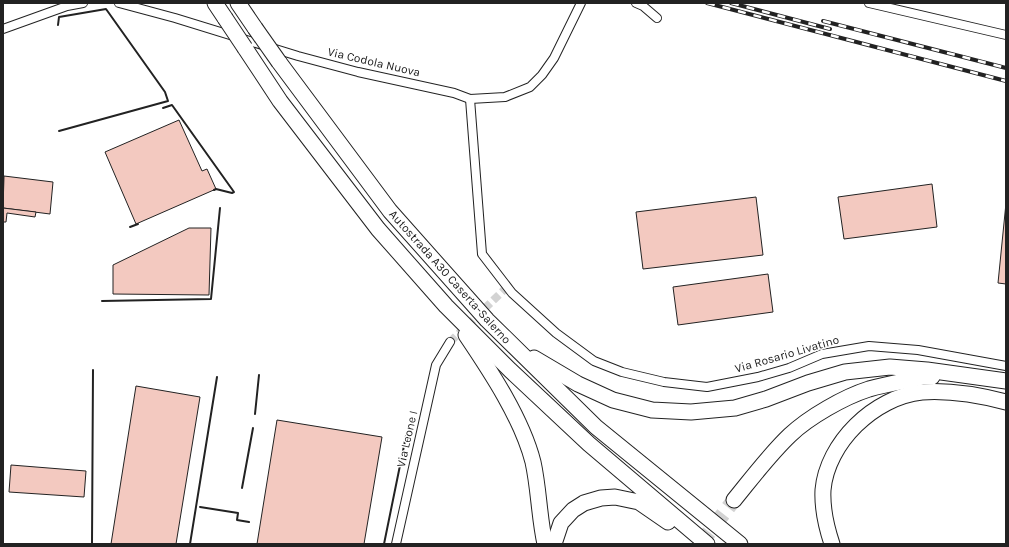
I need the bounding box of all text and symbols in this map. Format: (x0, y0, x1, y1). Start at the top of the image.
street label: Via Codola Nuova (326, 45, 422, 79)
street label: Autostrada A30 Caserta-Salerno (386, 207, 514, 347)
street label: Via Rosario Livatino (733, 332, 841, 376)
street label: Via Leone I (394, 409, 420, 469)

